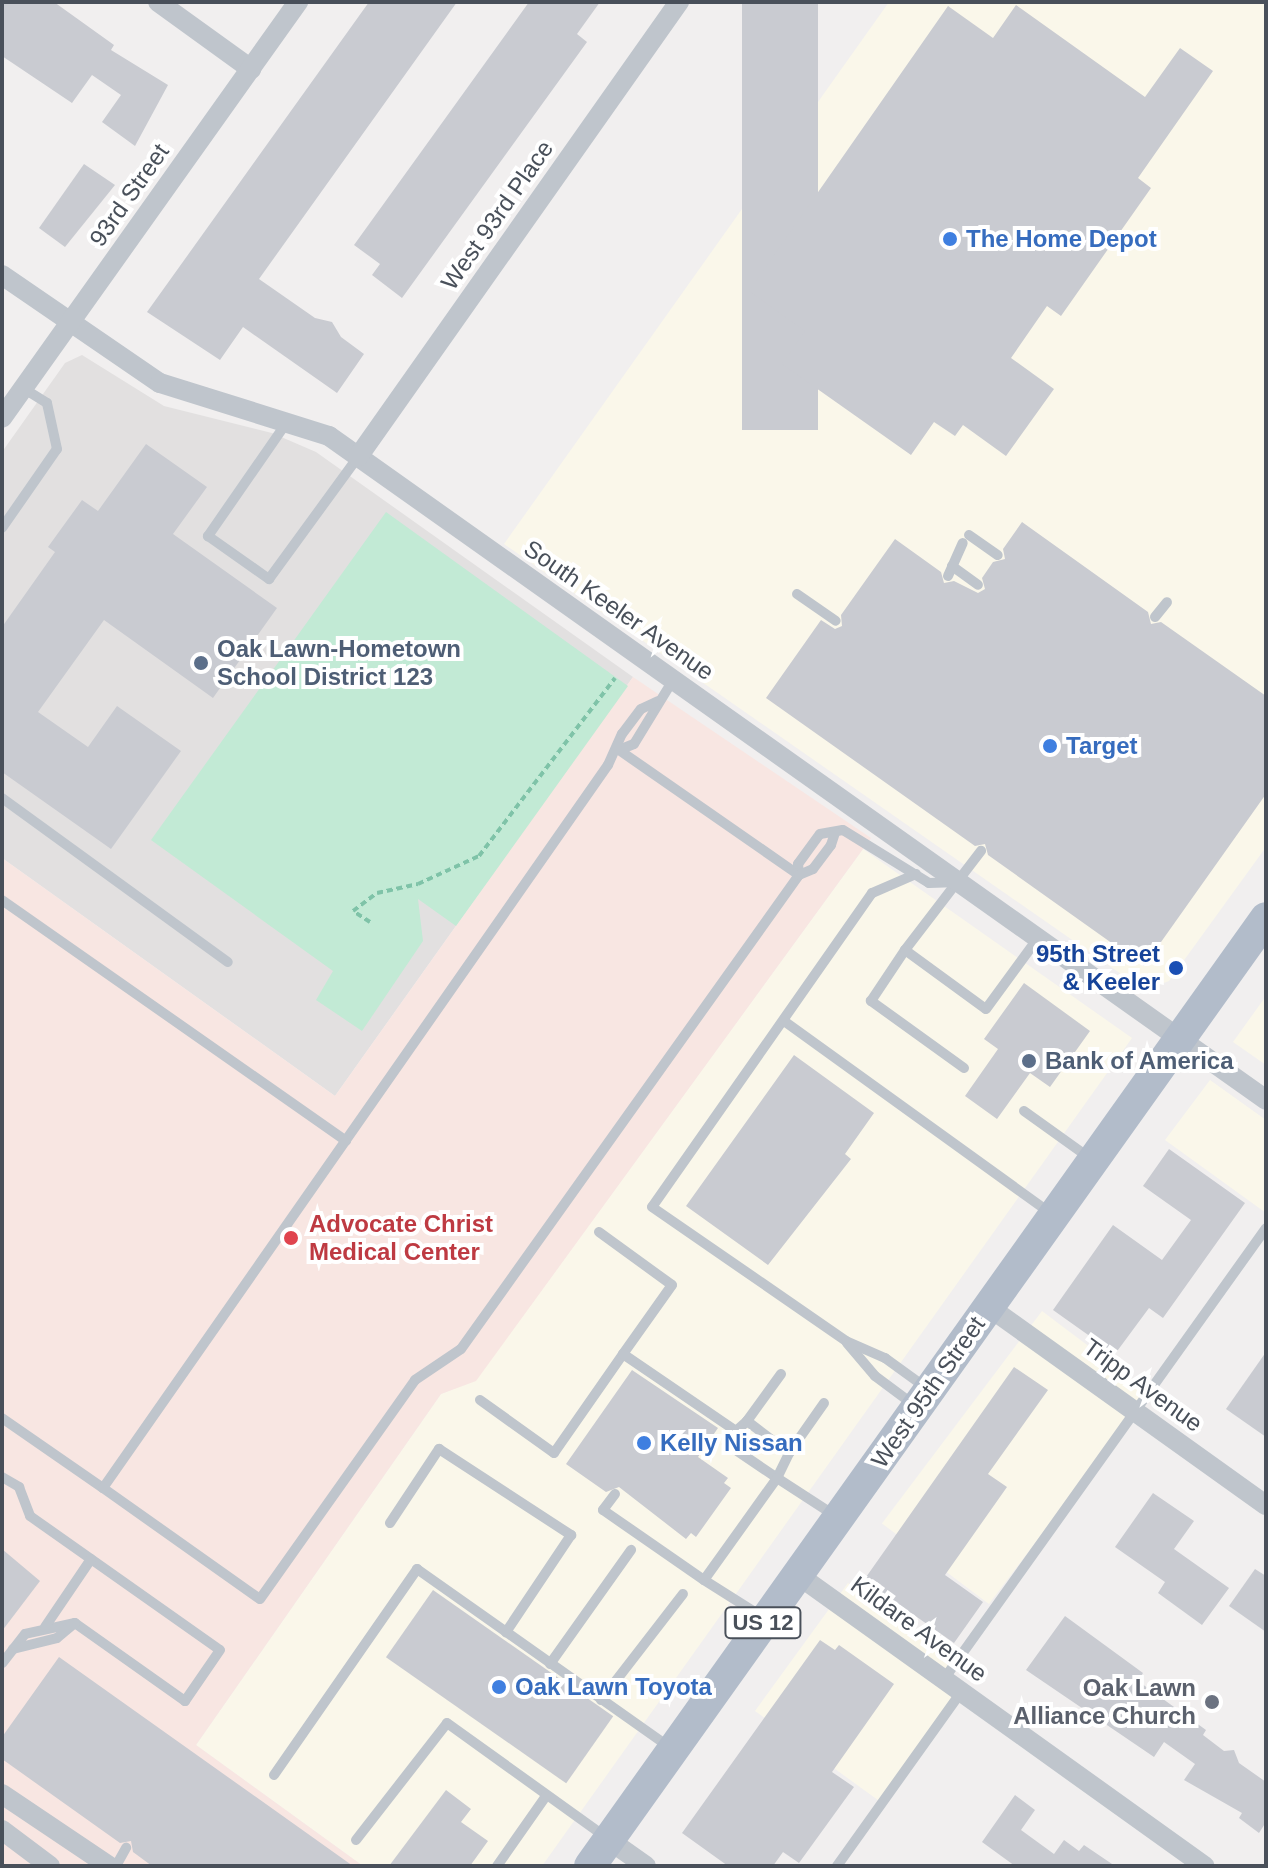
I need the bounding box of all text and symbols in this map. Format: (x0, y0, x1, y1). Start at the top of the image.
street label: West 93rd Place (435, 135, 559, 295)
street label: 93rd Street (83, 138, 175, 252)
place label: The Home Depot (966, 225, 1157, 253)
marker: The Home Depot (941, 230, 959, 248)
street label: South Keeler Avenue (518, 533, 720, 687)
place label: Oak Lawn-Hometown School District 123 (217, 635, 461, 691)
marker: Oak Lawn-Hometown School District 123 (192, 654, 210, 672)
place label: Target (1066, 732, 1138, 760)
marker: Target (1041, 737, 1059, 755)
place label: 95th Street & Keeler (1036, 940, 1160, 996)
marker: 95th Street & Keeler (1167, 959, 1185, 977)
place label: Bank of America (1045, 1047, 1234, 1075)
marker: Bank of America (1020, 1052, 1038, 1070)
place label: Advocate Christ Medical Center (309, 1210, 493, 1266)
marker: Advocate Christ Medical Center (280, 1227, 302, 1249)
street label: West 95th Street (865, 1311, 991, 1473)
street label: Tripp Avenue (1077, 1332, 1209, 1438)
place label: Kelly Nissan (660, 1429, 803, 1457)
marker: Kelly Nissan (635, 1434, 653, 1452)
street label: Kildare Avenue (845, 1570, 993, 1688)
road number: US 12 (723, 1605, 803, 1641)
place label: Oak Lawn Toyota (515, 1673, 712, 1701)
place label: Oak Lawn Alliance Church (1013, 1674, 1196, 1730)
marker: Oak Lawn Toyota (490, 1678, 508, 1696)
marker: Oak Lawn Alliance Church (1203, 1693, 1221, 1711)

